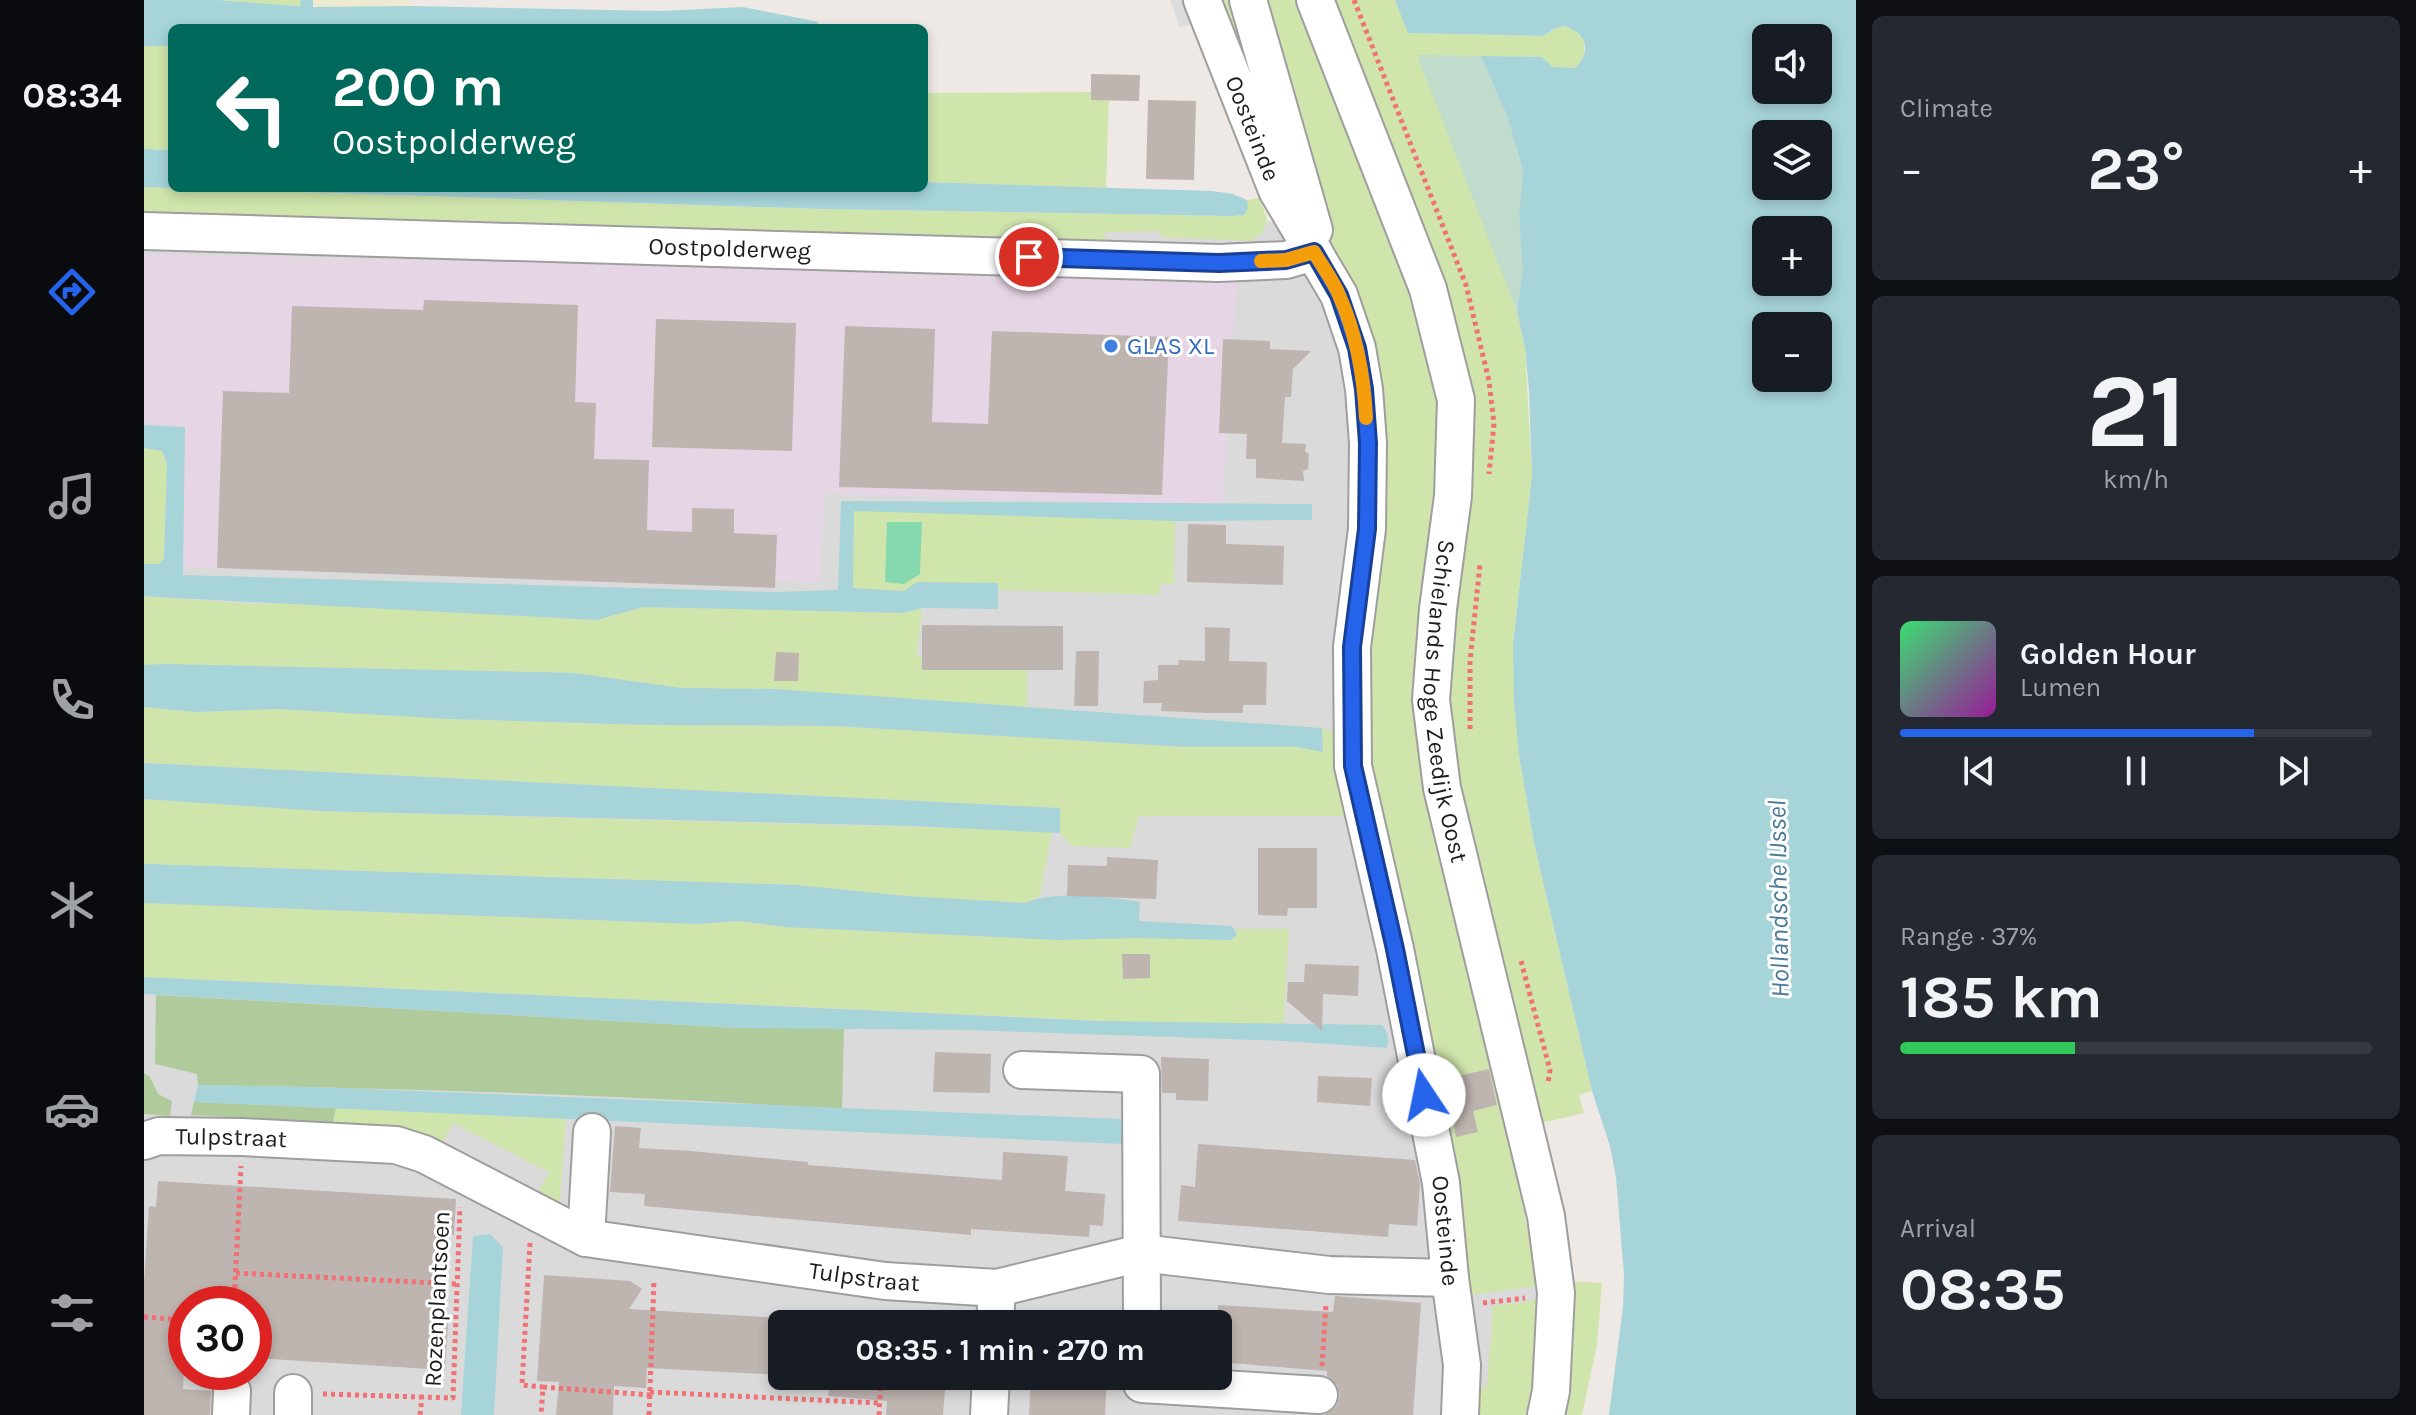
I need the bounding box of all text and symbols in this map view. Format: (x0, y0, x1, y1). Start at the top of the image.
map controls (1752, 24, 1832, 392)
button: sound (1752, 24, 1832, 104)
text: 200 m (332, 54, 504, 119)
icon: left (200, 56, 304, 160)
street label: Oosteinde (1219, 72, 1286, 185)
text: 08:34 (22, 74, 122, 116)
text: Climate (1900, 93, 1993, 124)
button: layers (1752, 120, 1832, 200)
text: Oostpolderweg (332, 121, 576, 163)
text: 23° (2088, 134, 2184, 204)
text: − (1900, 144, 1923, 195)
text: + (2349, 144, 2372, 195)
button: + (1752, 216, 1832, 296)
pin (995, 223, 1063, 291)
street label: Oostpolderweg (648, 232, 812, 265)
icon: arrive (1007, 235, 1051, 279)
icon: directions (44, 264, 100, 320)
button: − (1752, 312, 1832, 392)
place label: GLAS XL (1127, 332, 1215, 360)
marker: GLAS XL (1102, 337, 1120, 355)
text: 21 (2086, 351, 2186, 472)
text: km/h (2103, 464, 2169, 495)
icon: music (44, 468, 100, 524)
street label: Schielands Hoge Zeedijk Oost (1417, 538, 1474, 865)
text: Golden Hour (2020, 636, 2196, 672)
icon: phone (44, 672, 100, 728)
text: Lumen (2020, 672, 2101, 703)
icon: previous (1957, 749, 2001, 793)
icon: pause (2114, 749, 2158, 793)
icon: next (2271, 749, 2315, 793)
water label: Hollandsche IJssel (1761, 800, 1796, 998)
icon: climate (44, 877, 100, 933)
text: Range · 37% (1900, 921, 2037, 952)
text: 185 km (1900, 962, 2103, 1032)
position arrow (1382, 1053, 1466, 1137)
icon: car (44, 1081, 100, 1137)
street label: Tulpstraat (175, 1122, 288, 1153)
street label: Oosteinde (1426, 1174, 1465, 1288)
street label: Rozenplantsoen (418, 1210, 456, 1388)
text: Arrival (1900, 1213, 1976, 1244)
text: 08:35 (1900, 1254, 2065, 1324)
street label: Tulpstraat (807, 1256, 921, 1297)
icon: filters (44, 1285, 100, 1341)
speed limit sign: 30 (168, 1286, 272, 1390)
text: 08:35 · 1 min · 270 m (855, 1332, 1145, 1368)

